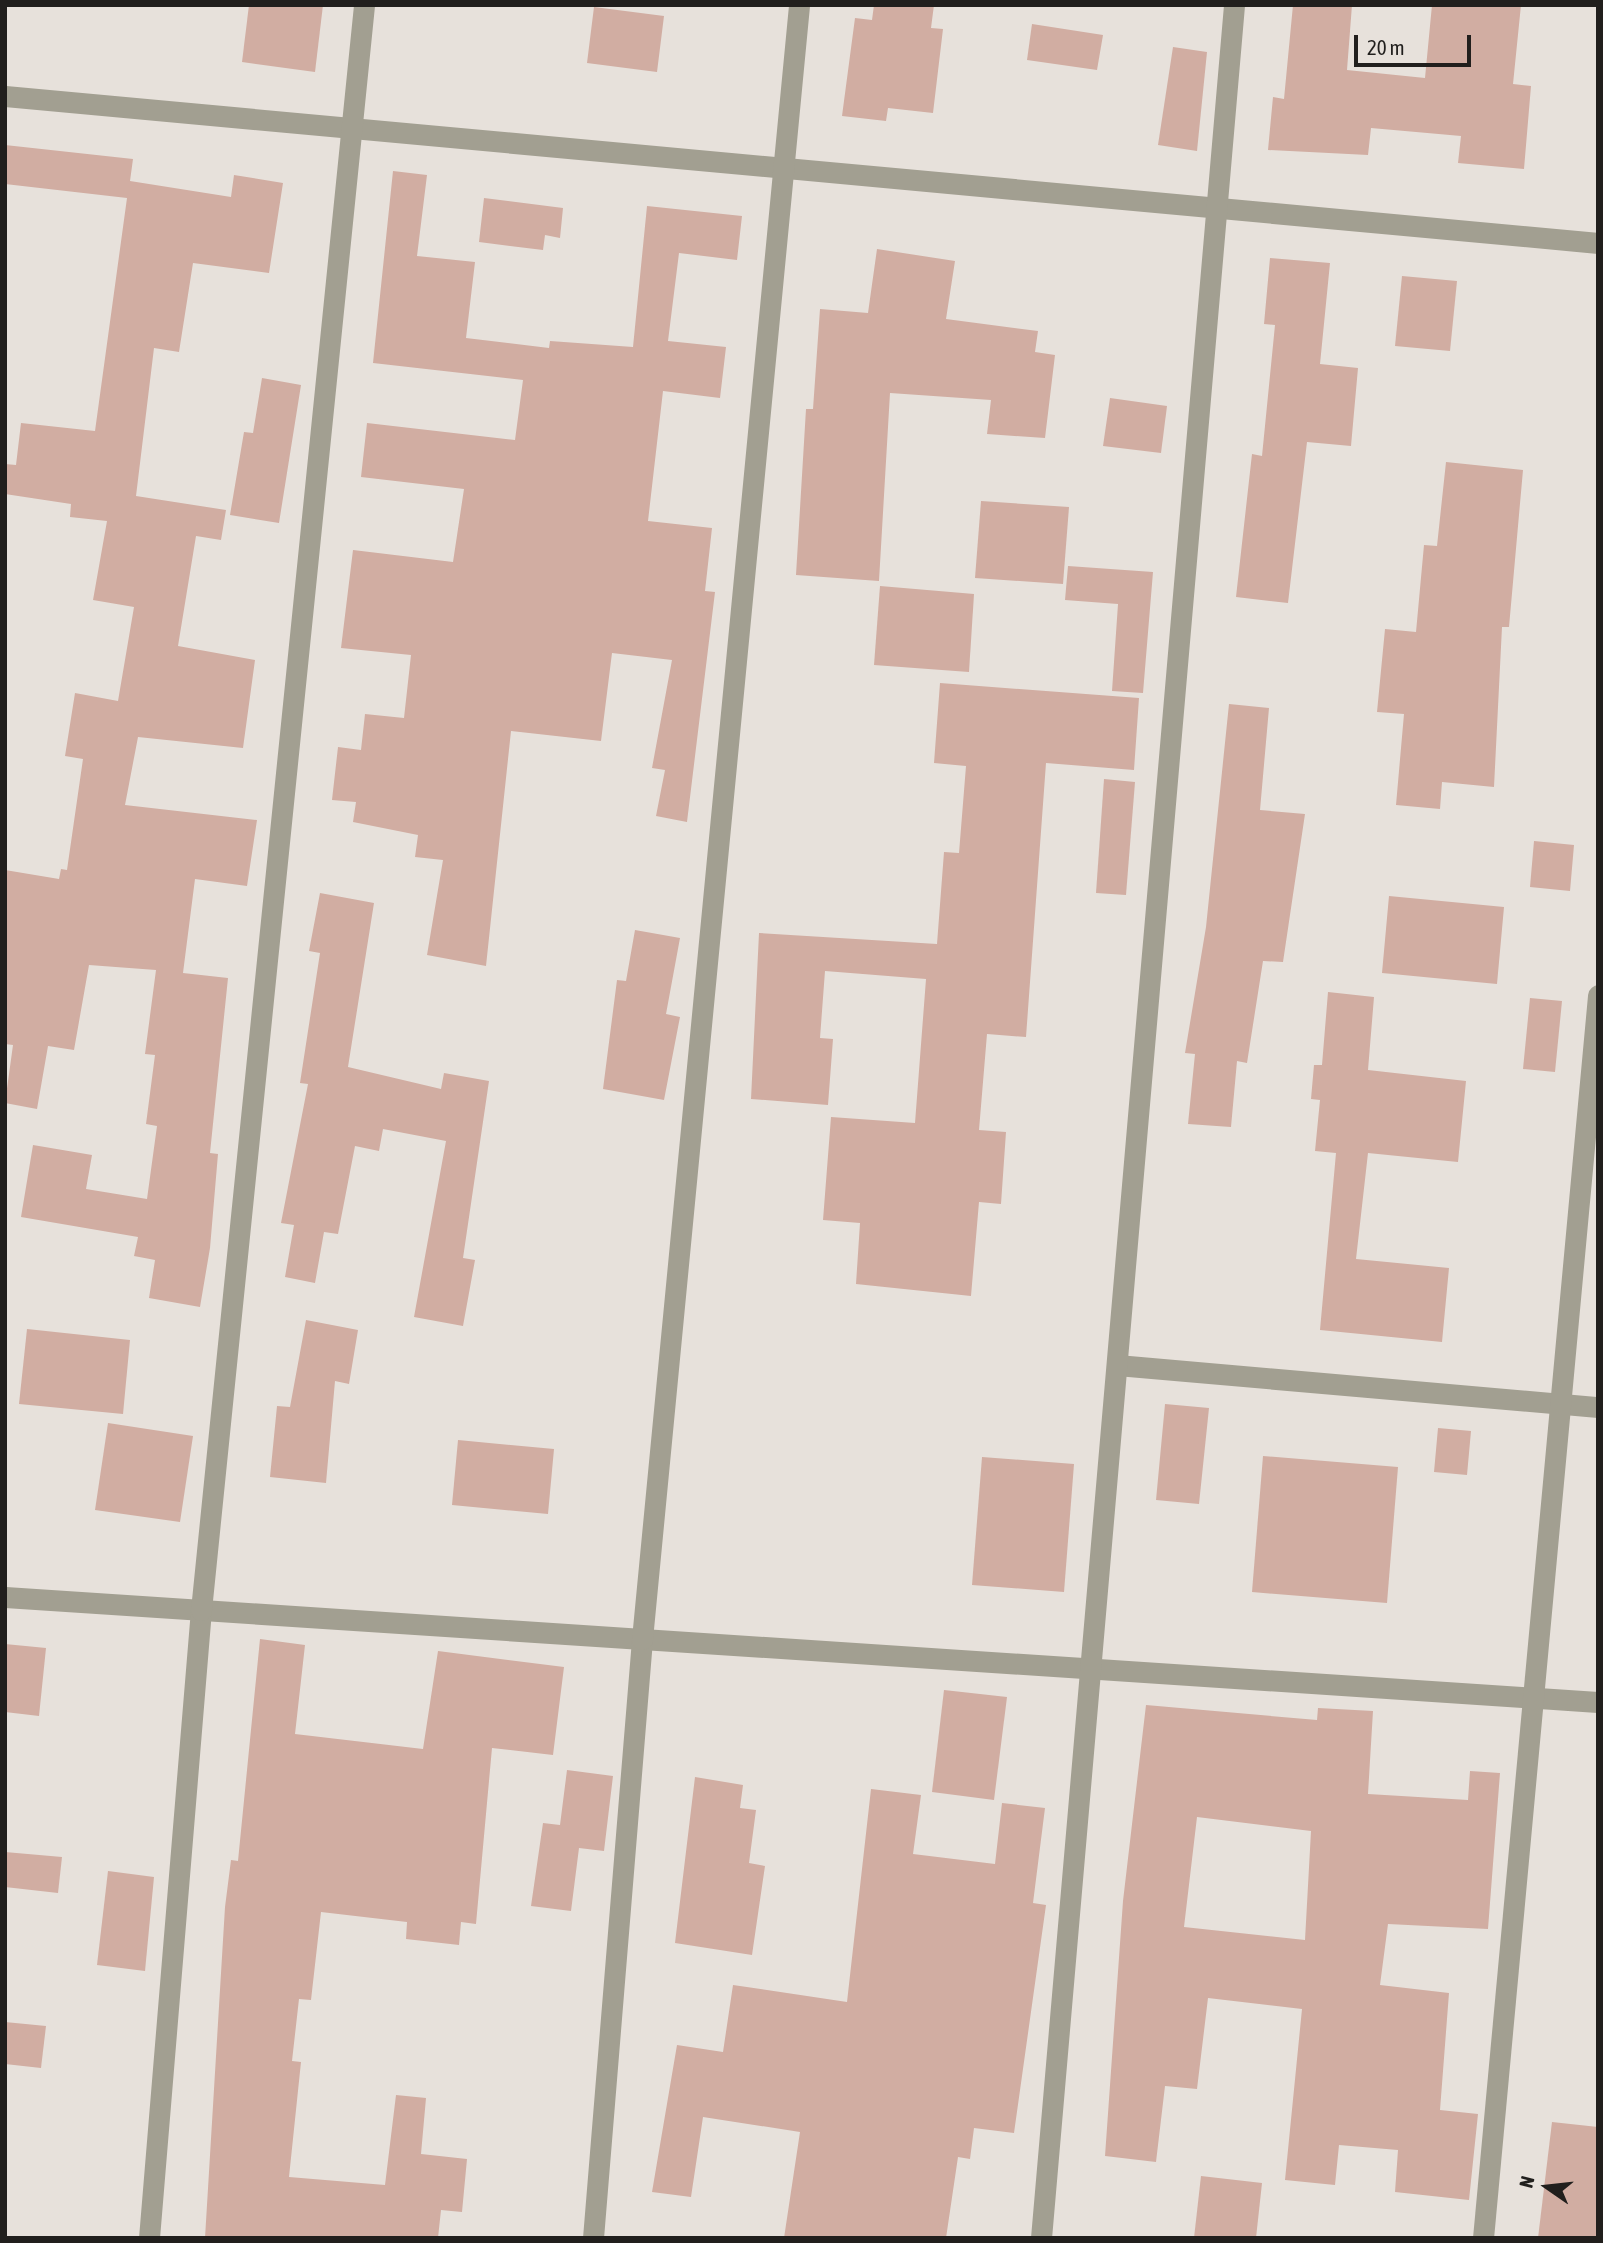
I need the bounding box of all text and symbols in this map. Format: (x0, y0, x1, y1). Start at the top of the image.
scale bar (1358, 21, 1475, 65)
text: 20 m (1367, 35, 1405, 59)
north arrow (1512, 2152, 1582, 2222)
text: N (1515, 2174, 1539, 2190)

